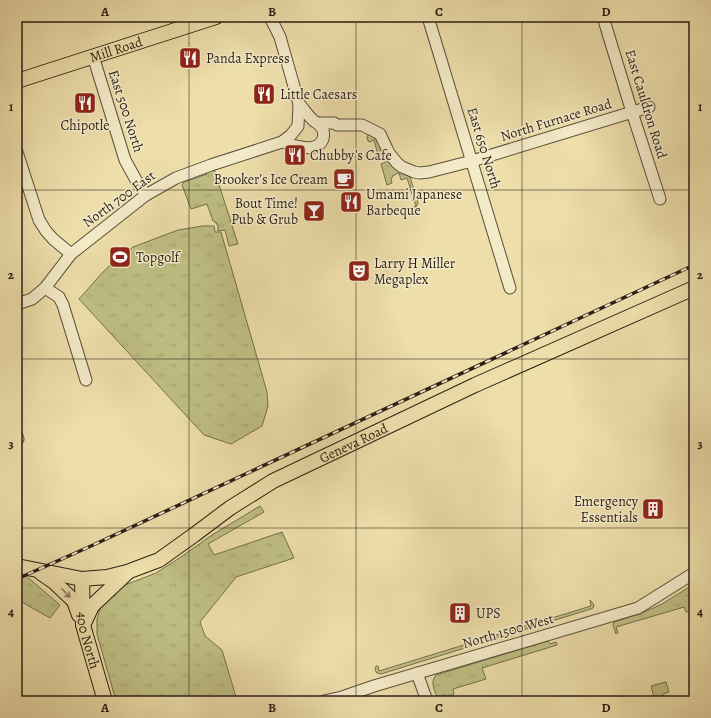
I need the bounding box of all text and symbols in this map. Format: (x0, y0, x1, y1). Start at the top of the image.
text: A (100, 3, 110, 20)
text: B (268, 3, 276, 20)
text: C (435, 3, 443, 20)
text: D (601, 3, 611, 20)
street label: Mill Road (87, 32, 145, 67)
restaurant icon: Panda Express (177, 45, 203, 71)
street label: East Cauldron Road (620, 47, 672, 161)
place label: Panda Express (206, 49, 290, 68)
street label: East 500 North (104, 67, 148, 155)
restaurant icon: Little Caesars (251, 81, 277, 107)
place label: Little Caesars (280, 85, 357, 104)
restaurant icon: Chipotle (72, 90, 98, 116)
street label: North Furnace Road (498, 94, 614, 146)
text: 1 (9, 98, 14, 115)
text: 1 (698, 98, 703, 115)
street label: East 650 North (463, 105, 506, 192)
place label: Chipotle (61, 116, 109, 135)
restaurant icon: Chubby’s Cafe (282, 142, 308, 168)
place label: Chubby’s Cafe (310, 146, 392, 165)
street label: North 700 East (79, 166, 159, 232)
cafe icon: Brooker’s Ice Cream (331, 166, 357, 192)
place label: Brooker’s Ice Cream (214, 170, 328, 189)
place label: Umami Japanese Barbeque (366, 185, 462, 220)
restaurant icon: Umami Japanese Barbeque (338, 189, 364, 215)
place label: Bout Time! Pub & Grub (231, 194, 298, 229)
bar icon: Bout Time! Pub & Grub (301, 198, 327, 224)
sports icon: Topgolf (107, 244, 133, 270)
place label: Topgolf (136, 248, 182, 267)
place label: Larry H Miller Megaplex (374, 254, 456, 289)
theatre icon: Larry H Miller Megaplex (346, 258, 372, 284)
text: 2 (8, 266, 15, 283)
text: 2 (697, 266, 704, 283)
street label: Geneva Road (316, 418, 391, 467)
text: 3 (8, 435, 14, 452)
text: 3 (697, 435, 703, 452)
place label: Emergency Essentials (574, 492, 639, 527)
building icon: Emergency Essentials (640, 496, 666, 522)
one-way arrow (61, 588, 71, 598)
building icon: UPS (447, 600, 473, 626)
text: 4 (8, 603, 14, 620)
text: 4 (697, 603, 703, 620)
place label: UPS (476, 604, 501, 623)
street label: North 1500 West (460, 609, 556, 653)
street label: 400 North (73, 612, 105, 672)
text: A (100, 699, 110, 716)
text: B (268, 699, 276, 716)
text: C (435, 699, 443, 716)
text: D (601, 699, 611, 716)

